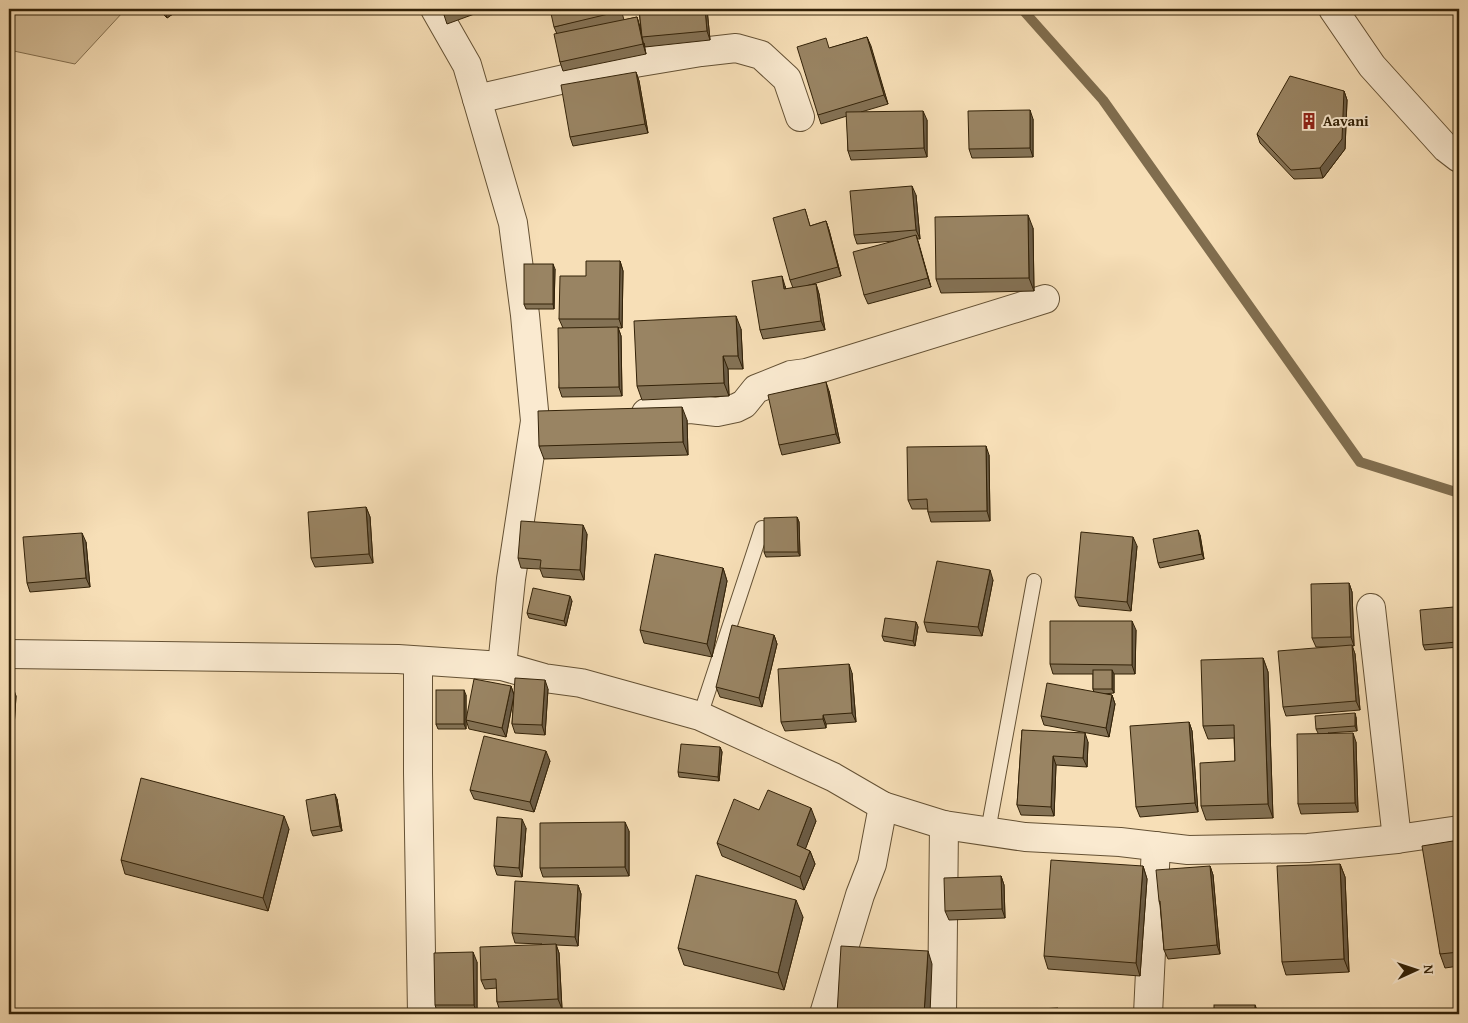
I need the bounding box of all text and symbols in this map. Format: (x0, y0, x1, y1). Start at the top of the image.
place label: Aavani (1323, 110, 1369, 131)
building icon: Aavani (1299, 111, 1319, 131)
north arrow (1390, 946, 1440, 996)
text: N (1419, 964, 1439, 975)

